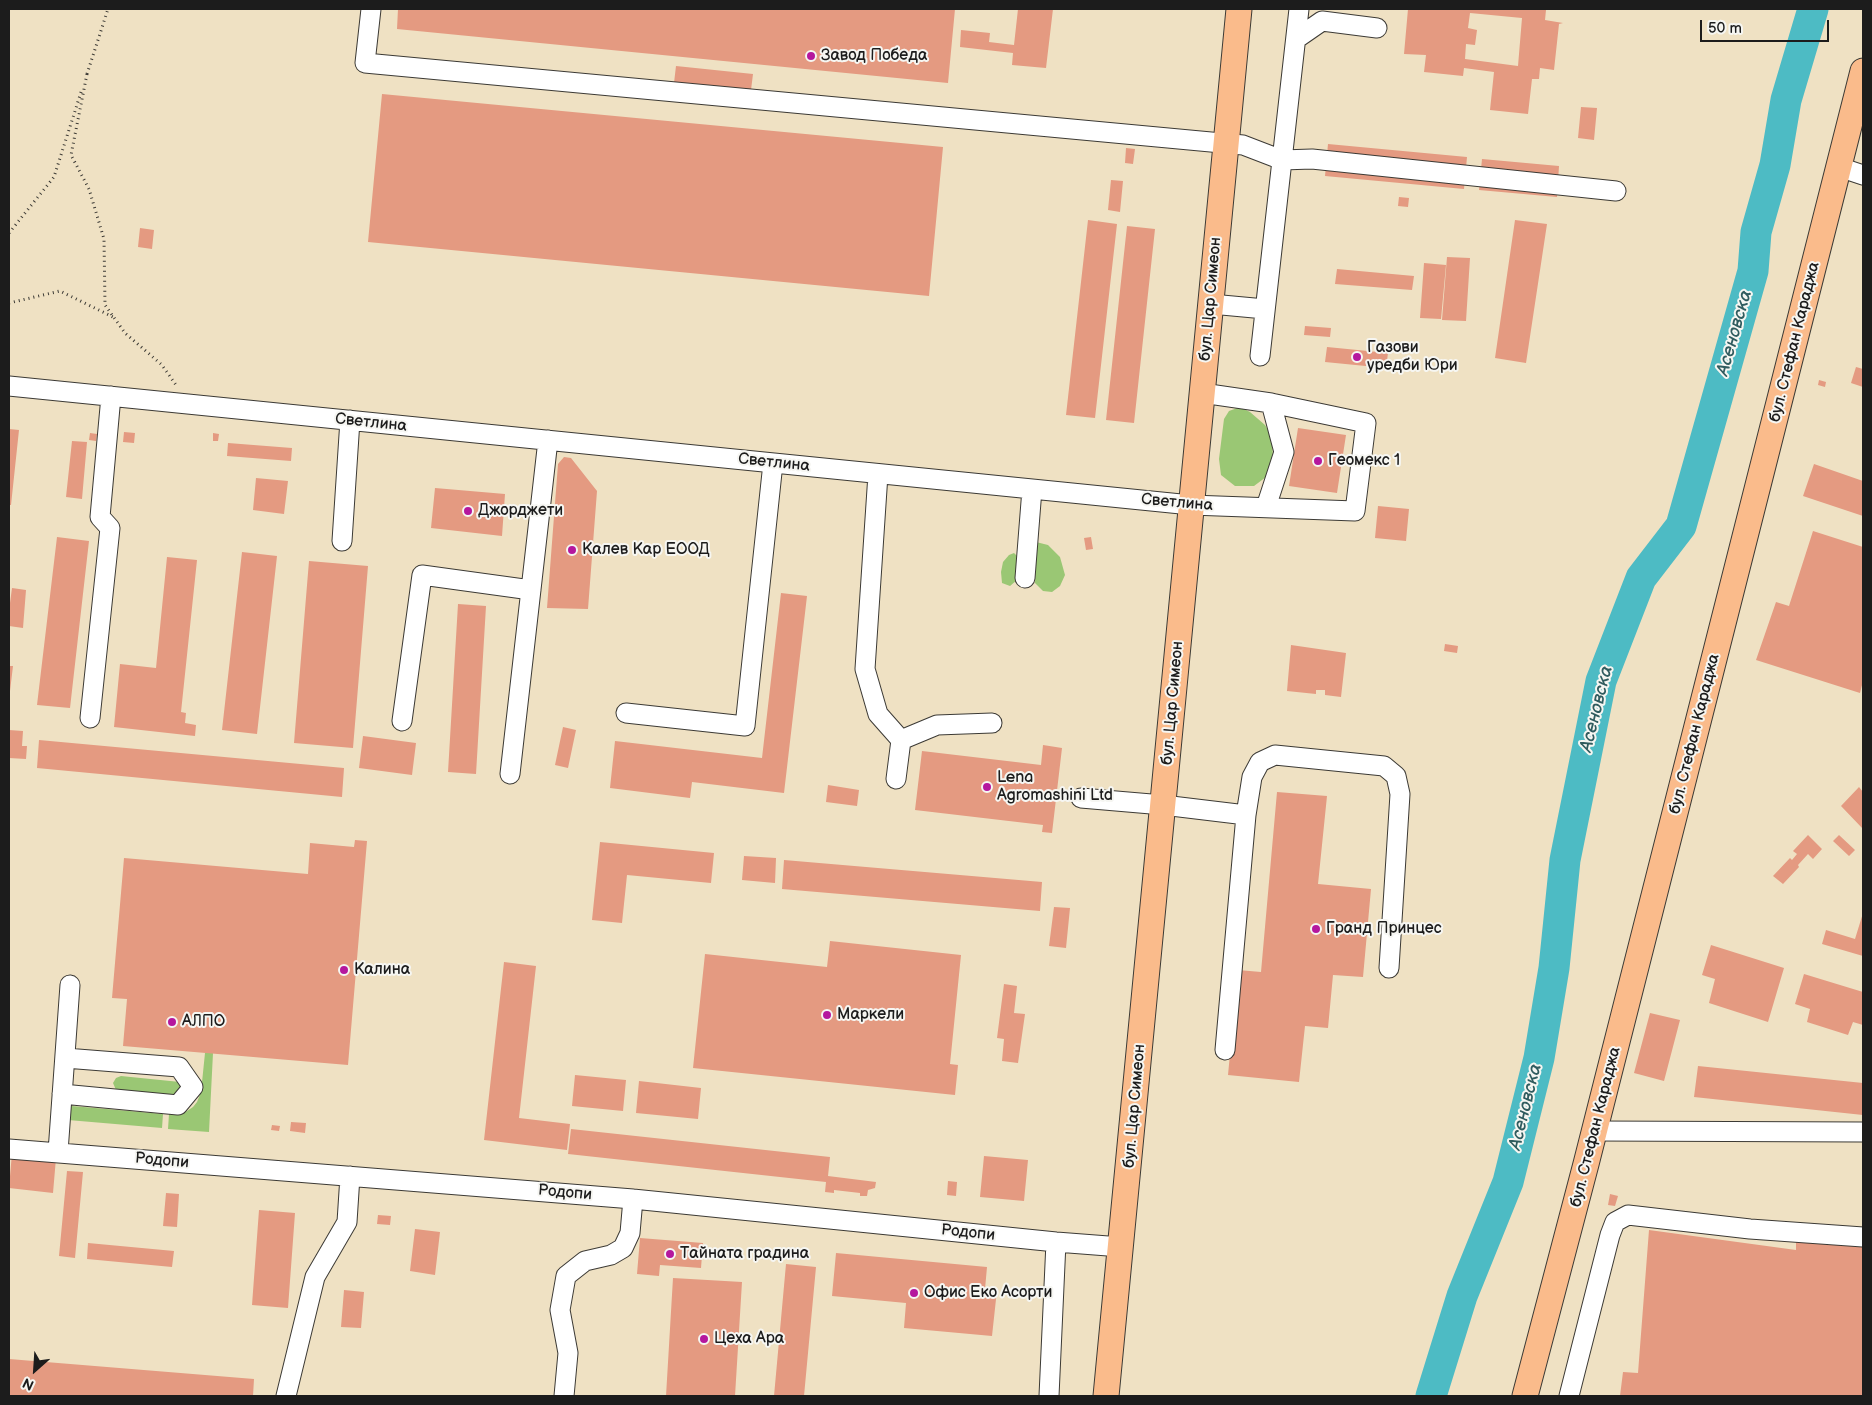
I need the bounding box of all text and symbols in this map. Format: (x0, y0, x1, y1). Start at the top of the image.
scale bar (1702, 10, 1831, 42)
text: 50 m (1708, 19, 1742, 38)
place label: Завод Победа (821, 46, 927, 66)
marker: Завод Победа (805, 50, 817, 62)
street label: бул. Цар Симеон (1196, 236, 1226, 362)
street label: бул. Стефан Караджа (1766, 260, 1824, 424)
water label: Асеновска (1713, 288, 1757, 378)
place label: Газови уредби Юри (1367, 338, 1458, 376)
marker: Газови уредби Юри (1351, 351, 1363, 363)
street label: Светлина (334, 410, 408, 436)
street label: Светлина (737, 450, 811, 476)
place label: Геомекс 1 (1328, 451, 1400, 471)
marker: Геомекс 1 (1312, 455, 1324, 467)
street label: Светлина (1140, 490, 1214, 516)
place label: Джорджети (478, 501, 563, 521)
marker: Джорджети (462, 505, 474, 517)
place label: Калев Кар ЕООД (582, 540, 710, 560)
marker: Калев Кар ЕООД (566, 544, 578, 556)
street label: бул. Цар Симеон (1158, 640, 1188, 766)
street label: бул. Стефан Караджа (1666, 652, 1724, 816)
water label: Асеновска (1576, 664, 1618, 754)
place label: Lena Agromashini Ltd (997, 768, 1113, 806)
marker: Lena Agromashini Ltd (981, 781, 993, 793)
place label: Гранд Принцес (1326, 919, 1442, 939)
marker: Гранд Принцес (1310, 923, 1322, 935)
place label: Калина (354, 960, 410, 980)
marker: Калина (338, 964, 350, 976)
place label: Маркели (837, 1005, 904, 1025)
marker: Маркели (821, 1009, 833, 1021)
place label: АЛПО (182, 1012, 225, 1032)
marker: АЛПО (166, 1016, 178, 1028)
street label: бул. Цар Симеон (1120, 1043, 1150, 1169)
street label: бул. Стефан Караджа (1567, 1045, 1625, 1209)
water label: Асеновска (1505, 1062, 1547, 1152)
street label: Родопи (134, 1149, 190, 1173)
street label: Родопи (537, 1181, 593, 1205)
street label: Родопи (940, 1221, 996, 1245)
place label: Тайната градина (680, 1244, 809, 1264)
marker: Тайната градина (664, 1248, 676, 1260)
place label: Офис Еко Асорти (924, 1283, 1052, 1303)
marker: Офис Еко Асорти (908, 1287, 920, 1299)
place label: Цеха Ара (714, 1329, 784, 1349)
marker: Цеха Ара (698, 1333, 710, 1345)
north arrow (10, 1345, 60, 1395)
text: N (20, 1374, 37, 1394)

